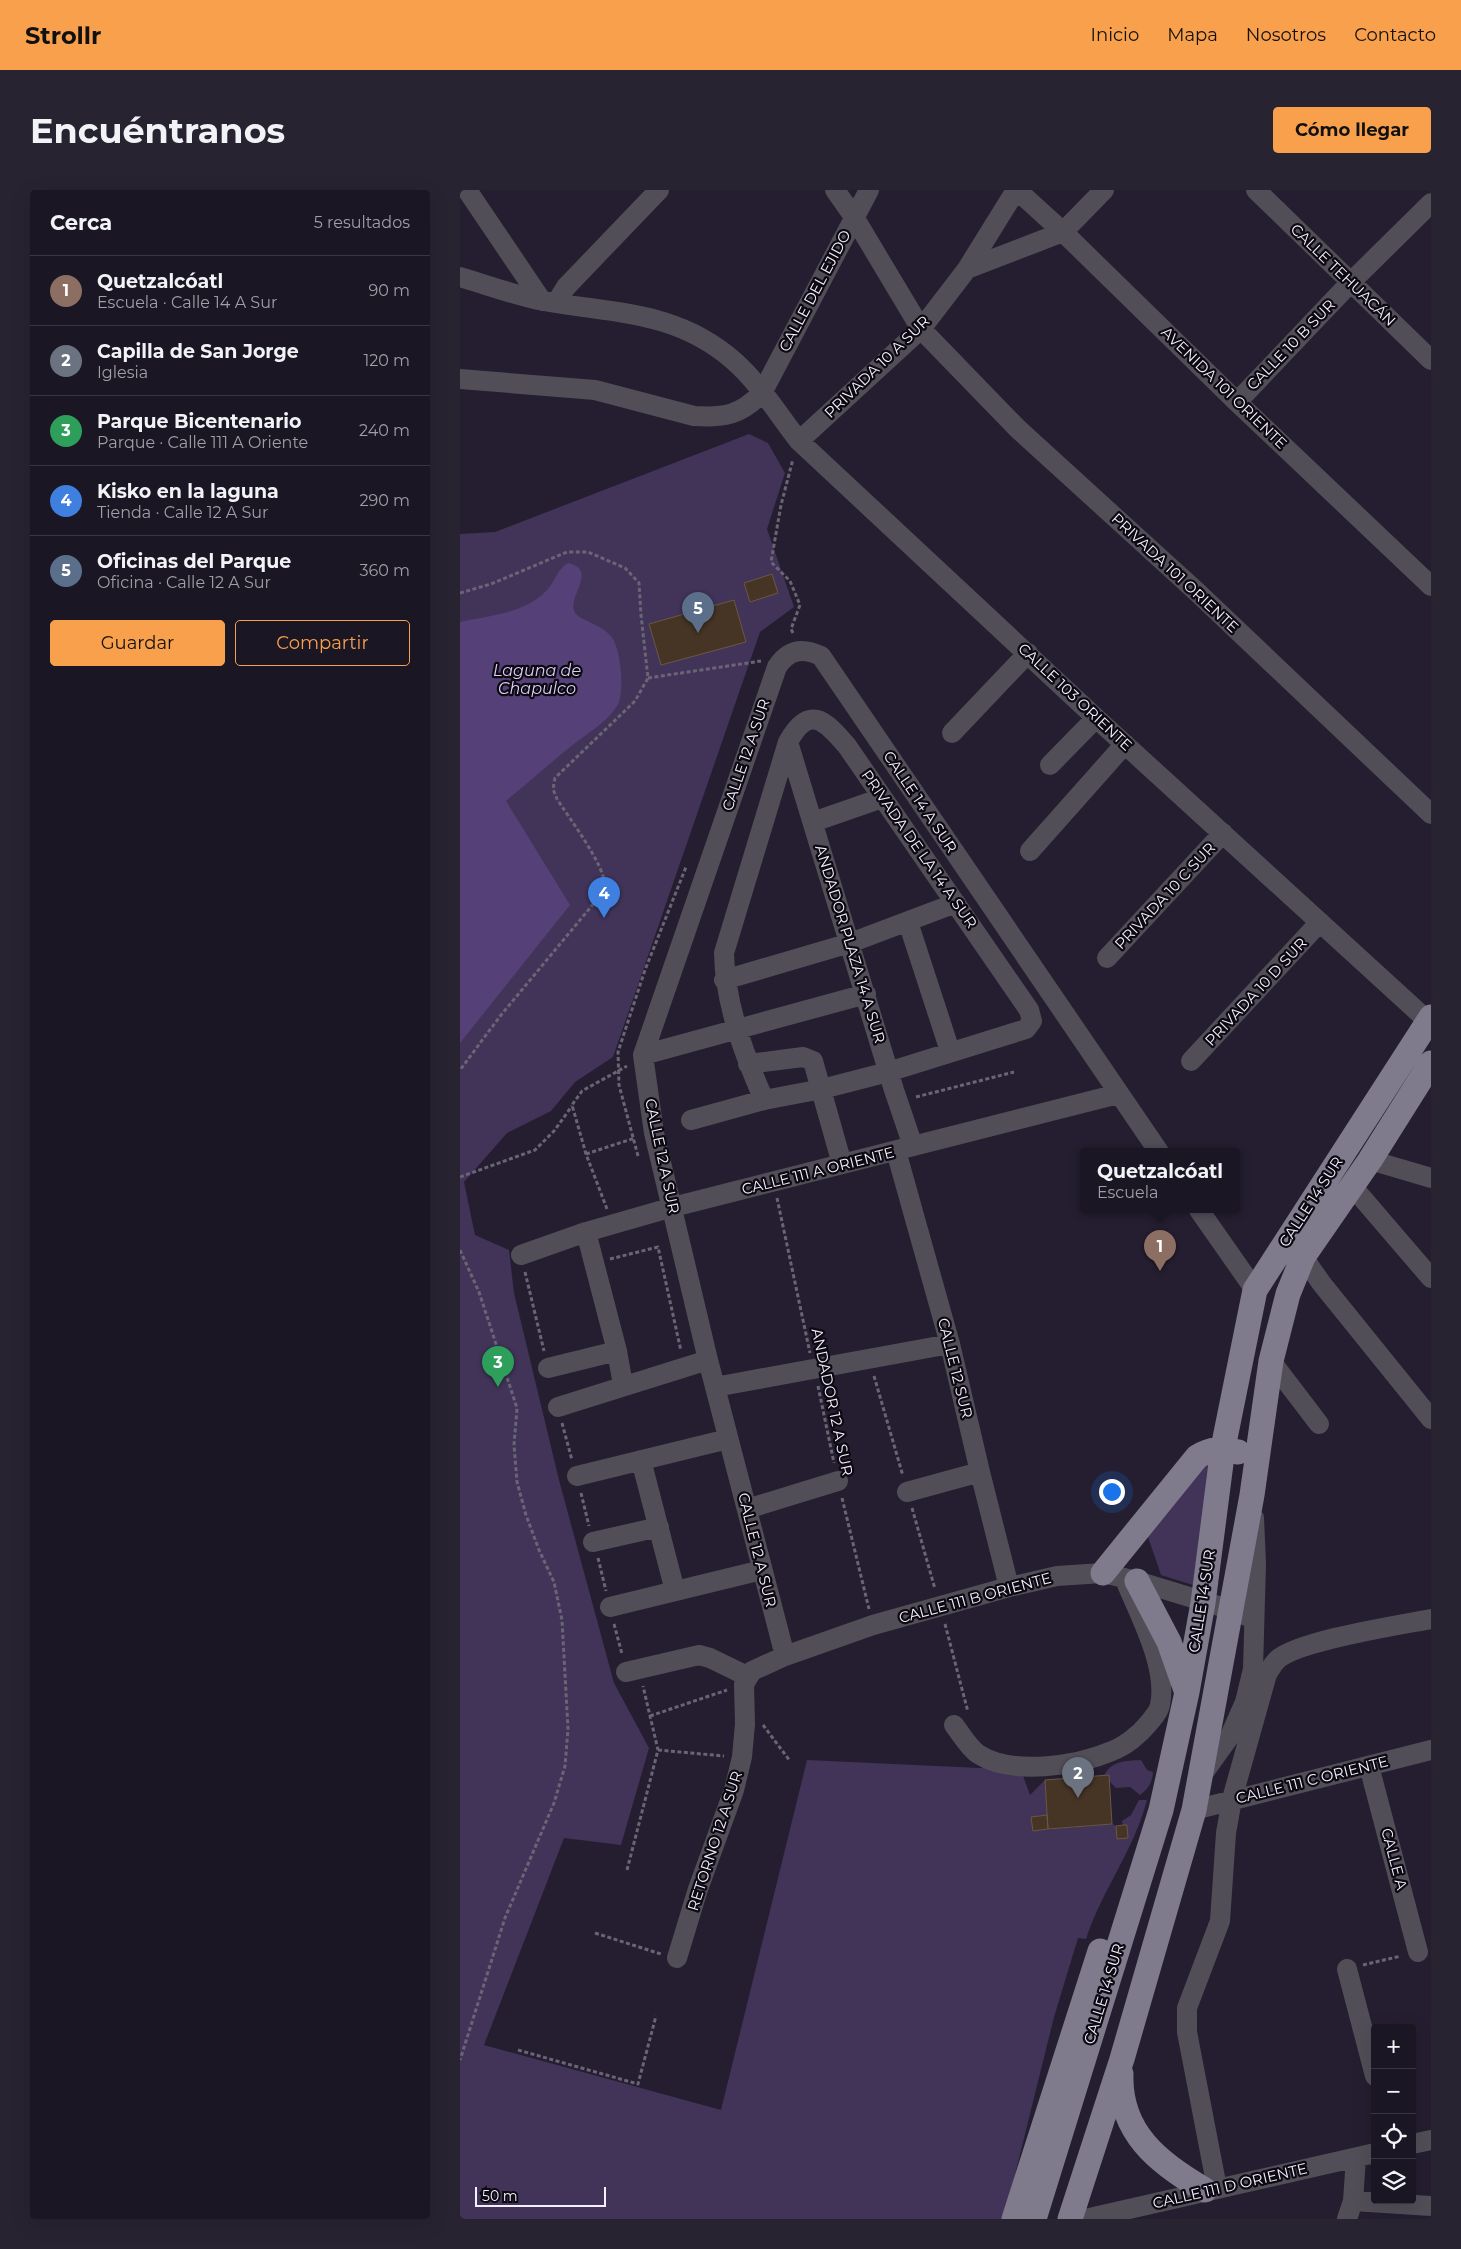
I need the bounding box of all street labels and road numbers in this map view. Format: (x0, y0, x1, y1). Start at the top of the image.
street label: CALLE TEHUACÁN (1287, 219, 1400, 330)
street label: CALLE DEL EJIDO (774, 227, 855, 355)
street label: CALLE 10 B SUR (1242, 295, 1339, 394)
street label: PRIVADA 10 A SUR (820, 311, 933, 422)
street label: AVENIDA 101 ORIENTE (1157, 323, 1291, 453)
street label: PRIVADA 101 ORIENTE (1108, 509, 1243, 636)
street label: CALLE 103 ORIENTE (1014, 639, 1136, 754)
street label: CALLE 12 A SUR (717, 696, 774, 813)
street label: CALLE 14 A SUR (879, 747, 962, 856)
street label: PRIVADA DE LA 14 A SUR (857, 766, 982, 932)
street label: PRIVADA 10 C SUR (1110, 838, 1219, 953)
street label: ANDADOR PLAZA 14 A SUR (811, 842, 890, 1045)
street label: PRIVADA 10 D SUR (1201, 934, 1311, 1050)
street label: CALLE 12 A SUR (641, 1097, 684, 1215)
street label: CALLE 111 A ORIENTE (740, 1142, 896, 1199)
street label: CALLE 14 SUR (1274, 1153, 1347, 1251)
street label: CALLE 12 SUR (934, 1316, 977, 1420)
street label: ANDADOR 12 A SUR (808, 1326, 857, 1477)
street label: CALLE 12 A SUR (734, 1491, 781, 1609)
street label: CALLE 14 SUR (1184, 1548, 1219, 1654)
street label: CALLE 111 B ORIENTE (897, 1568, 1053, 1627)
street label: CALLE 111 C ORIENTE (1234, 1751, 1390, 1808)
street label: RETORNO 12 A SUR (683, 1768, 746, 1913)
street label: CALLE A (1377, 1826, 1412, 1892)
street label: CALLE 14 SUR (1079, 1941, 1128, 2046)
street label: CALLE 111 D ORIENTE (1151, 2158, 1309, 2213)

